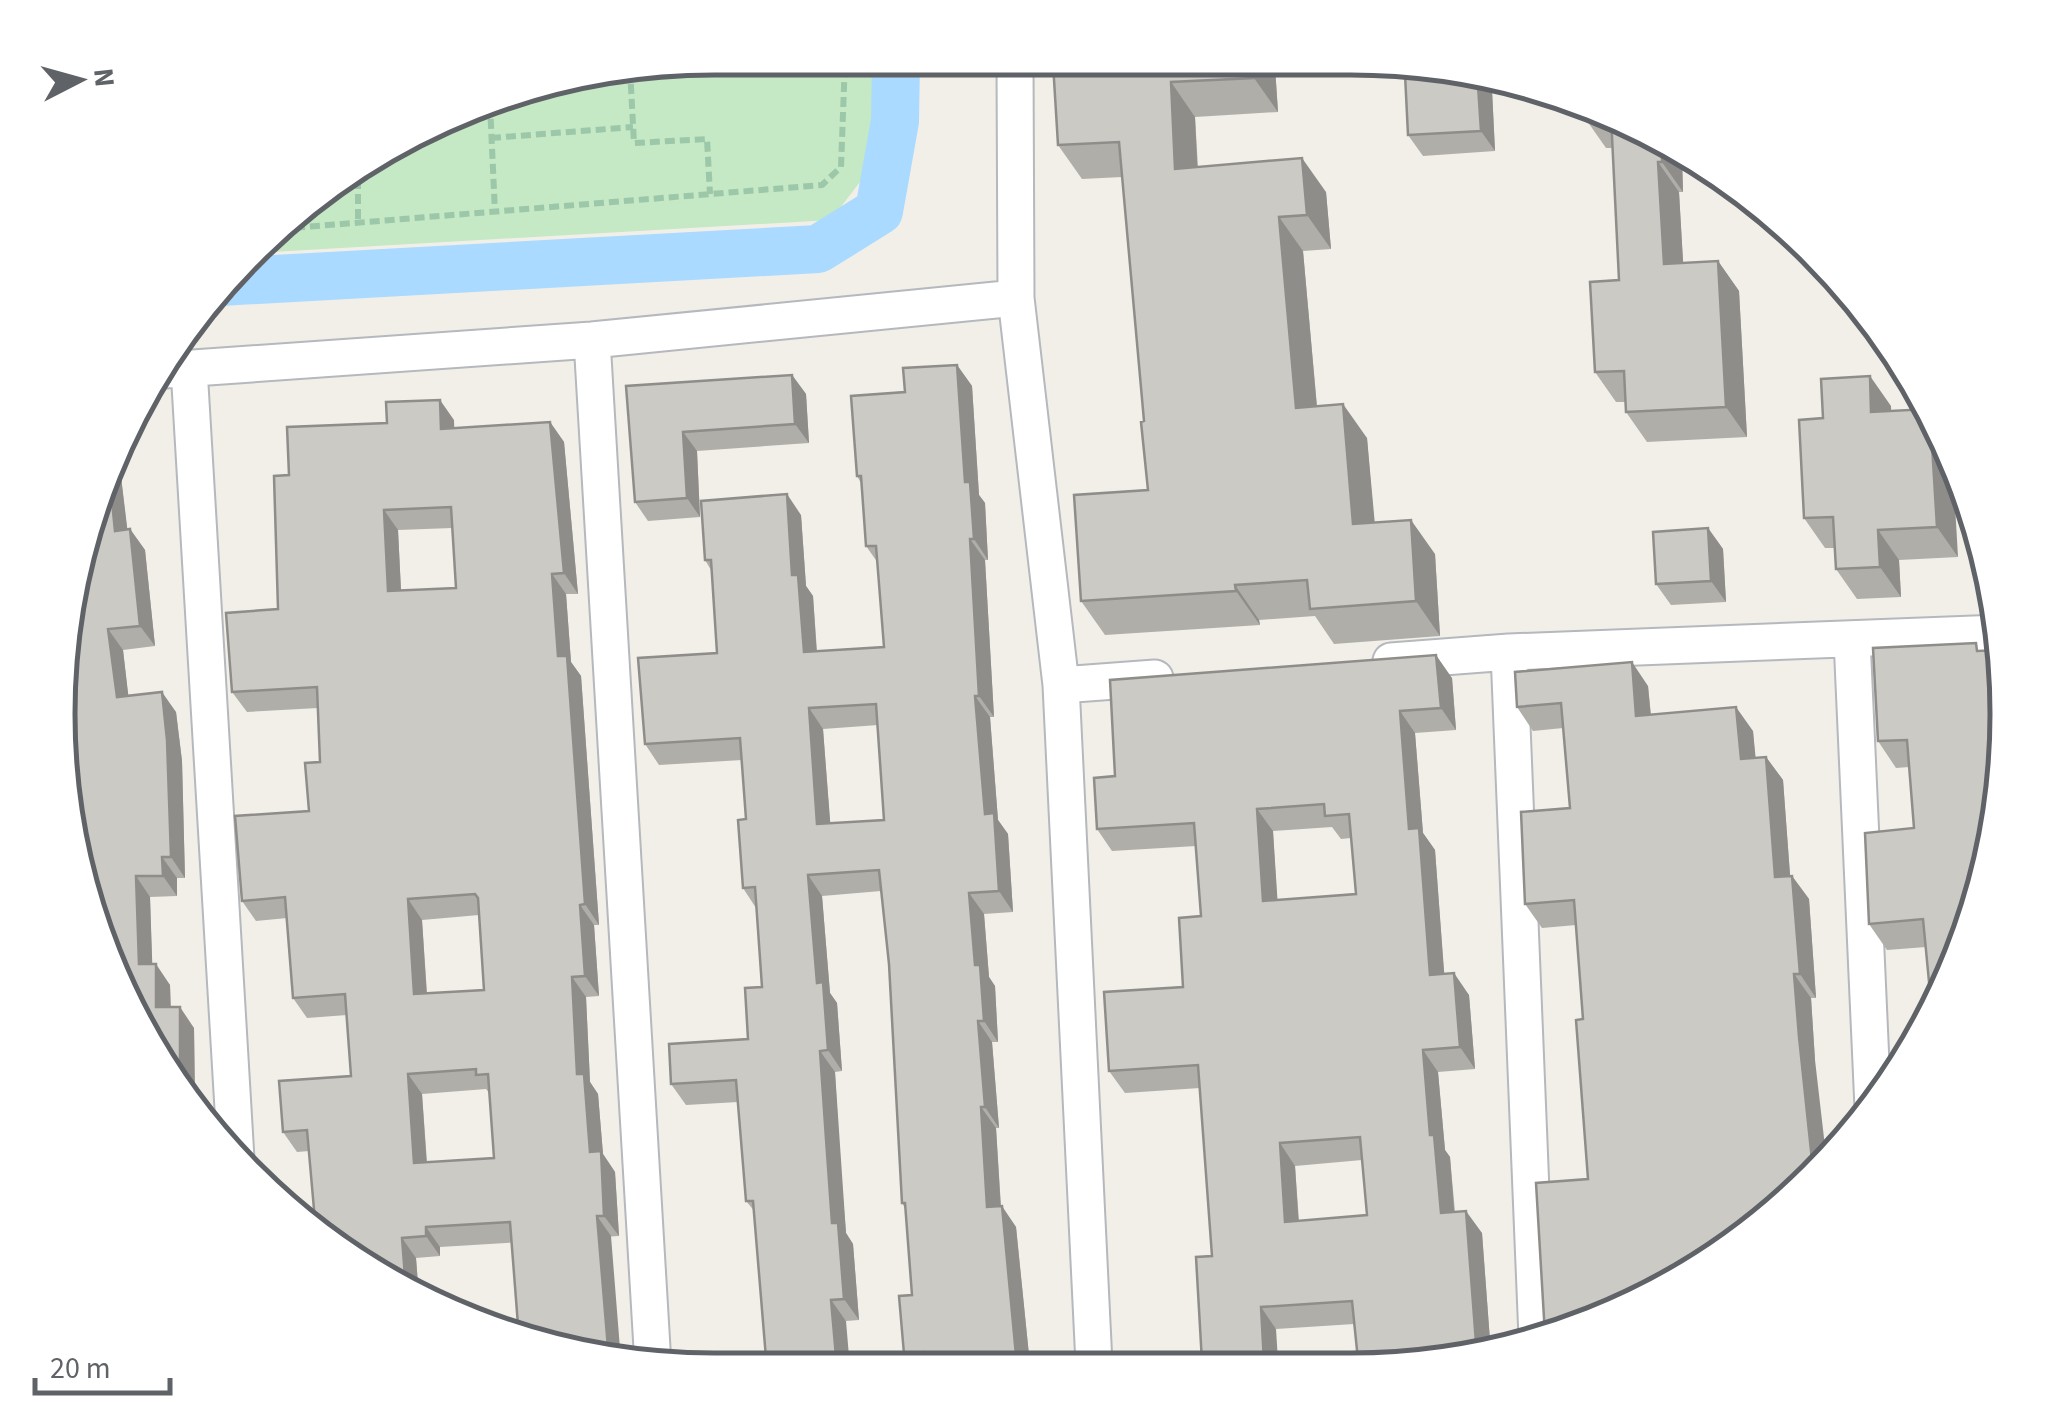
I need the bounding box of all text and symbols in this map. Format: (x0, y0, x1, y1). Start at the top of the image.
north arrow (30, 30, 130, 130)
text: N (83, 66, 125, 89)
scale bar (35, 1333, 170, 1395)
text: 20 m (50, 1347, 111, 1390)

